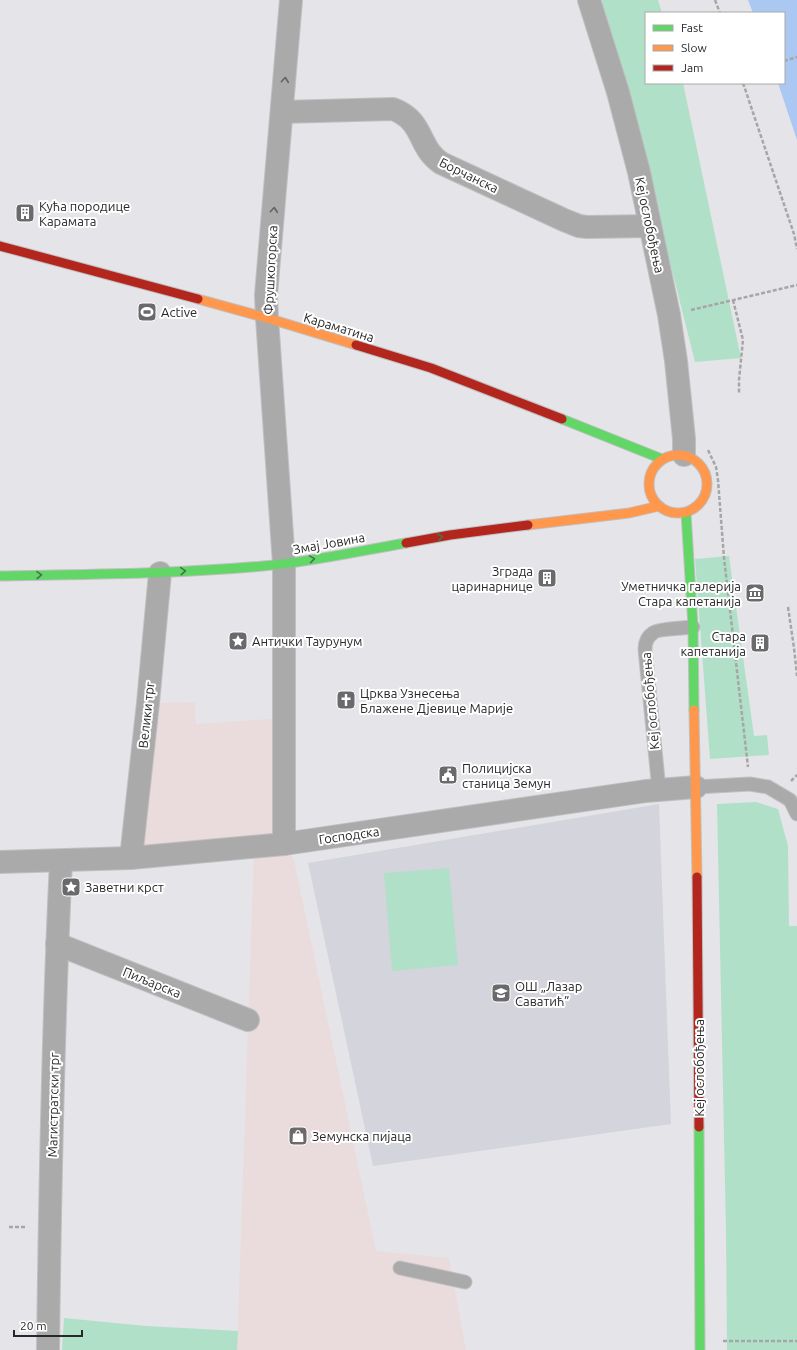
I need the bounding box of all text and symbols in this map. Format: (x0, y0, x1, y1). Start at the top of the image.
legend (645, 12, 785, 84)
text: Fast (681, 21, 703, 34)
text: Slow (681, 41, 707, 54)
text: Jam (681, 61, 703, 74)
one-way arrow (280, 77, 289, 83)
street label: Борчанска (437, 155, 501, 195)
street label: Кеј ослобођења (632, 176, 667, 274)
place label: Кућа породице Карамата (39, 199, 130, 228)
building icon: Кућа породице Карамата (14, 202, 36, 224)
one-way arrow (269, 207, 278, 213)
street label: Фрушкогорска (261, 225, 279, 315)
sports icon: Active (136, 301, 158, 323)
place label: Active (161, 305, 197, 319)
street label: Караматина (302, 310, 376, 344)
street label: Змај Јовина (292, 530, 366, 556)
one-way arrow (437, 533, 443, 542)
one-way arrow (309, 556, 315, 564)
place label: Зграда царинарнице (452, 564, 533, 593)
one-way arrow (180, 567, 186, 576)
building icon: Зграда царинарнице (536, 567, 558, 589)
one-way arrow (36, 571, 42, 579)
place label: Уметничка галерија Стара капетанија (621, 579, 741, 608)
museum icon: Уметничка галерија Стара капетанија (744, 582, 766, 604)
place label: Стара капетанија (680, 629, 746, 658)
place icon: Антички Таурунум (227, 630, 249, 652)
building icon: Стара капетанија (749, 632, 771, 654)
place label: Антички Таурунум (252, 634, 363, 648)
street label: Кеј ослобођења (639, 652, 662, 750)
street label: Велики трг (136, 680, 157, 749)
place label: Црква Узнесења Блажене Дјевице Марије (360, 686, 513, 715)
church icon: Црква Узнесења Блажене Дјевице Марије (335, 689, 357, 711)
place label: Полицијска станица Земун (462, 761, 551, 790)
public building icon: Полицијска станица Земун (437, 764, 459, 786)
street label: Господска (318, 824, 380, 846)
place icon: Заветни крст (60, 876, 82, 898)
place label: Заветни крст (85, 880, 164, 894)
street label: Пиљарска (121, 964, 183, 1000)
place label: ОШ „Лазар Саватић” (515, 979, 582, 1008)
school or university icon: ОШ „Лазар Саватић” (490, 982, 512, 1004)
street label: Кеј ослобођења (692, 1019, 707, 1117)
street label: Магистратски трг (45, 1052, 61, 1158)
shop icon: Земунска пијаца (287, 1125, 309, 1147)
place label: Земунска пијаца (312, 1129, 411, 1143)
scale bar (14, 1312, 82, 1338)
text: 20 m (20, 1319, 47, 1332)

